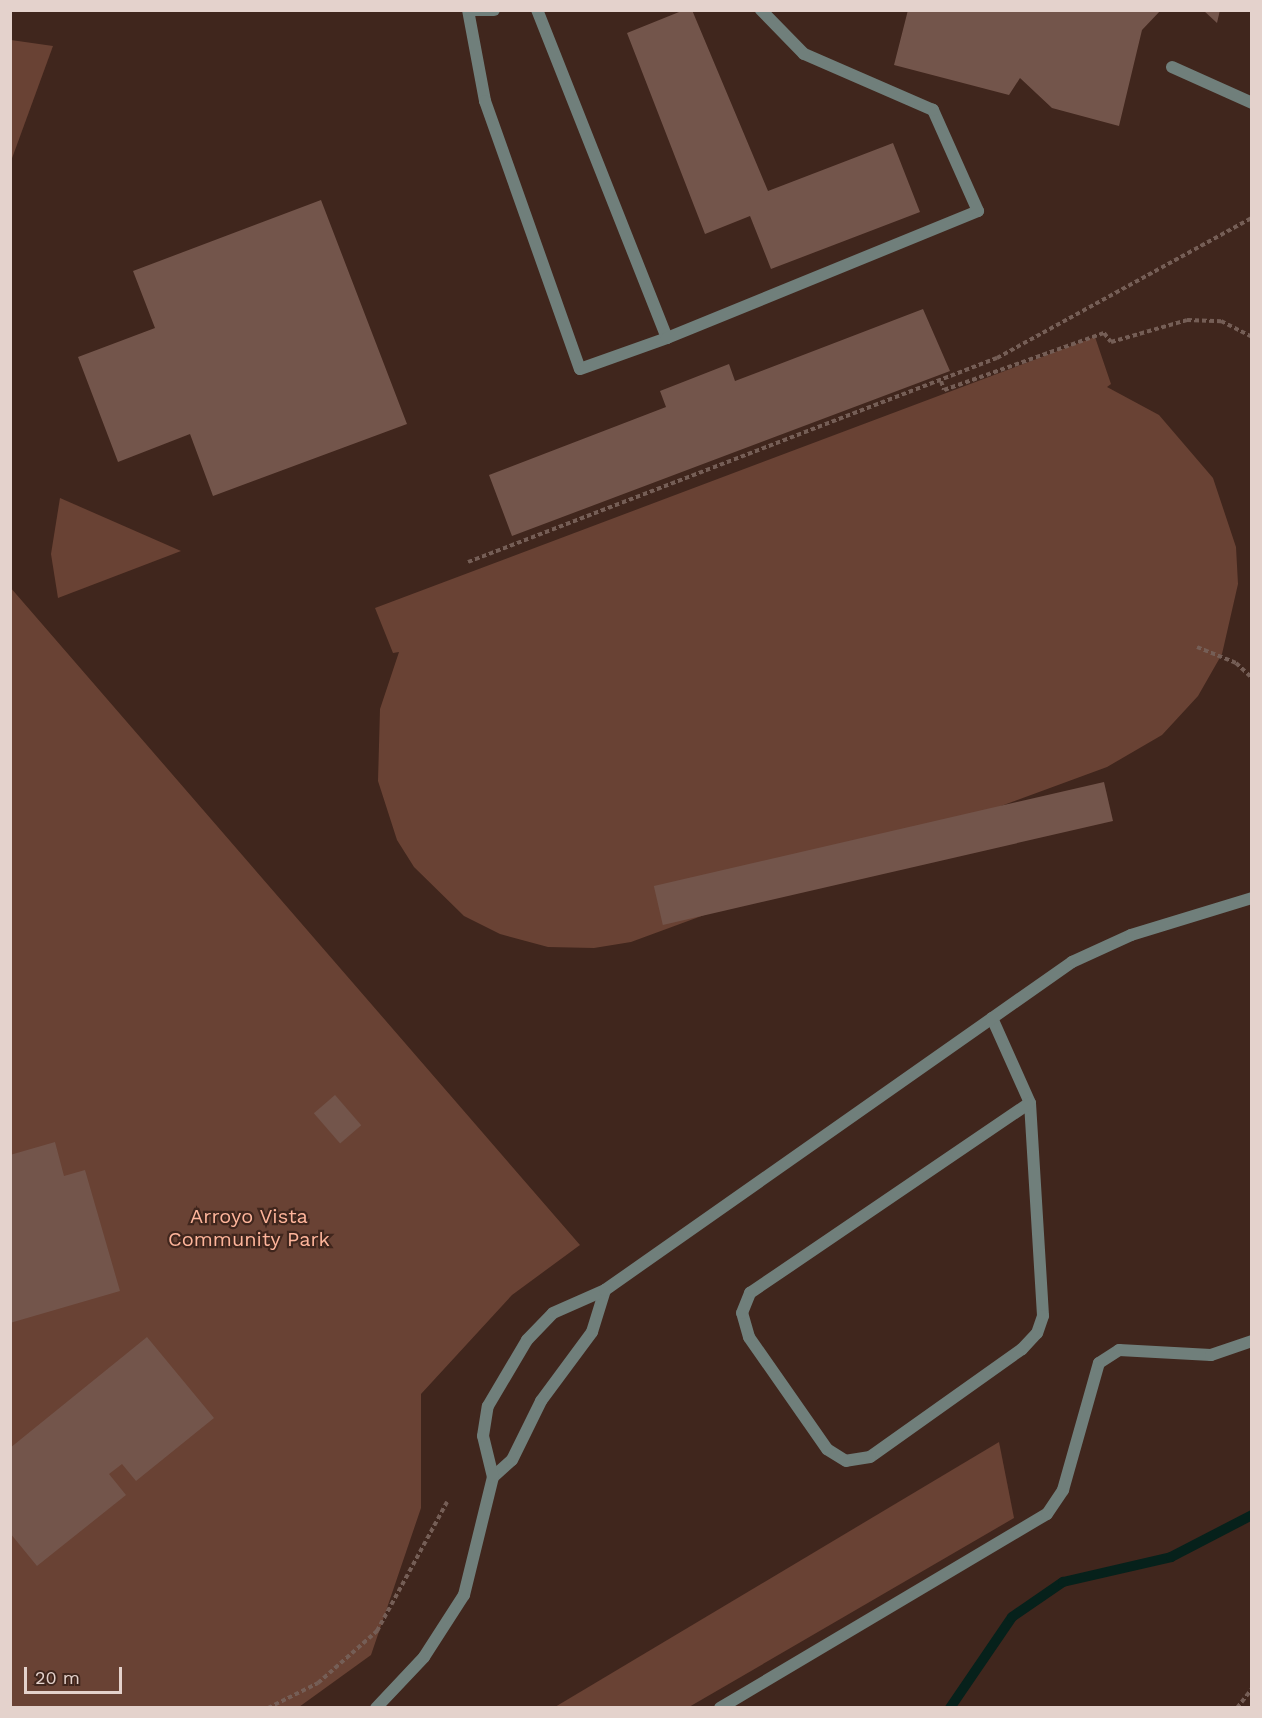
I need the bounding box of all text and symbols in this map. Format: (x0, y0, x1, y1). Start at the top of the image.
park label: Arroyo Vista Community Park (168, 1205, 330, 1252)
scale bar (27, 1655, 124, 1693)
text: 20 m (35, 1667, 80, 1688)

